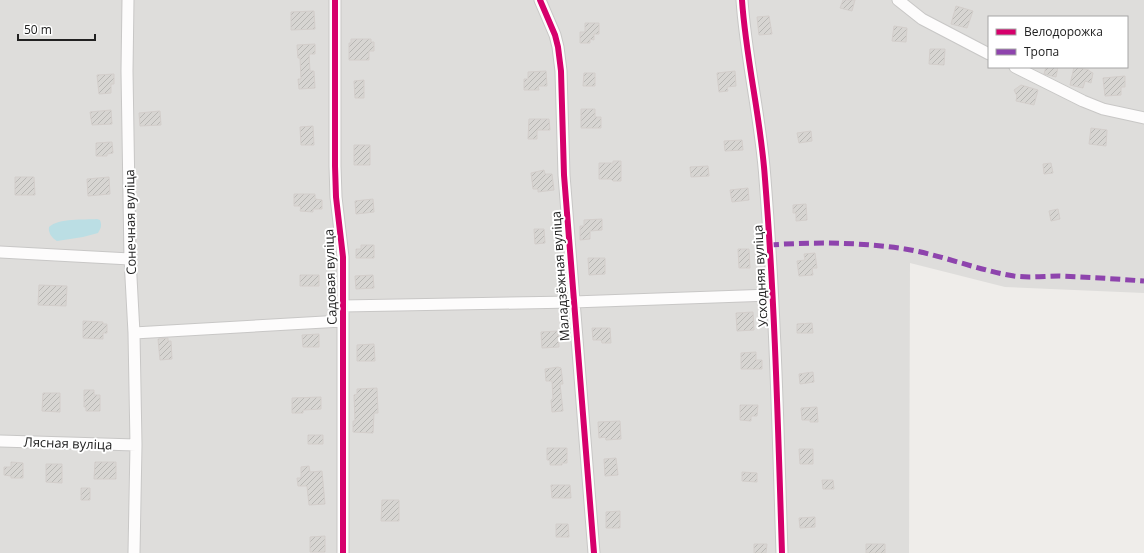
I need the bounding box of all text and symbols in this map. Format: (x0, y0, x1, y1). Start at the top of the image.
scale bar (18, 16, 95, 42)
legend (988, 16, 1128, 68)
text: 50 m (24, 21, 52, 38)
text: Велодорожка (1024, 23, 1103, 40)
text: Тропа (1024, 43, 1059, 60)
street label: Сонечная вуліца (120, 169, 140, 275)
street label: Маладзёжная вуліца (546, 210, 574, 342)
street label: Усходняя вуліца (748, 224, 772, 328)
street label: Садовая вуліца (319, 229, 341, 325)
street label: Лясная вуліца (23, 432, 113, 454)

